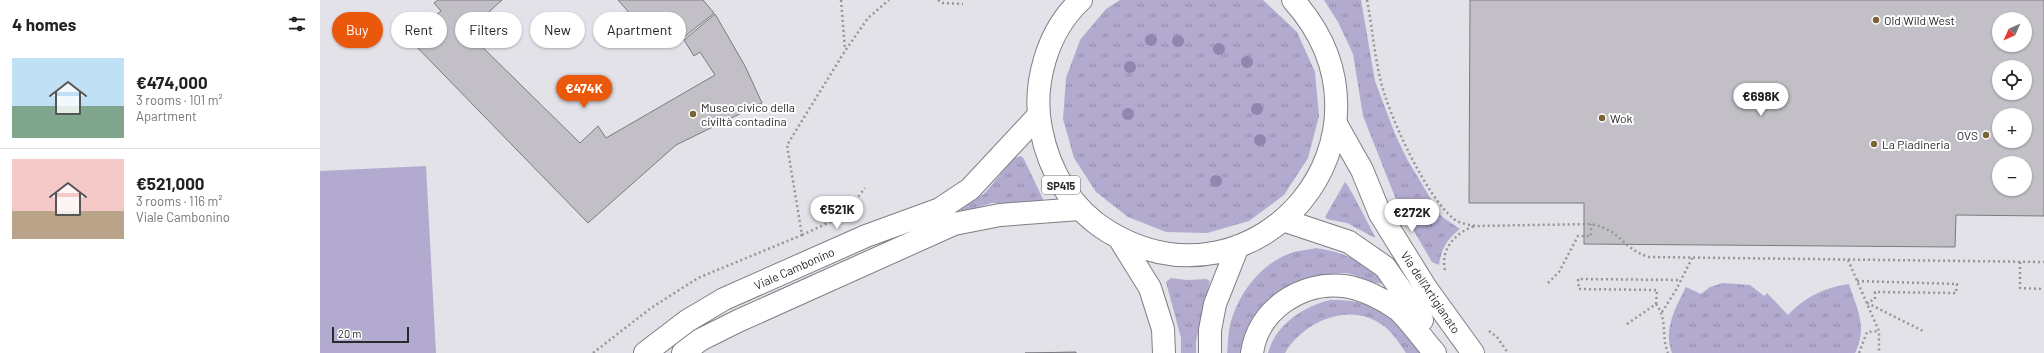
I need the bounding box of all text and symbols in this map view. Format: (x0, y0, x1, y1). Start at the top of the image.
chip: Buy (332, 12, 383, 48)
chip: Rent (391, 12, 447, 48)
chip: Filters (455, 12, 522, 48)
chip: New (530, 12, 585, 48)
chip: Apartment (593, 12, 686, 48)
north arrow (1992, 12, 2032, 52)
map controls (1992, 12, 2032, 196)
icon: filters (286, 13, 308, 35)
place label: Old Wild West (1884, 13, 1955, 27)
text: 4 homes (12, 14, 76, 34)
marker: Old Wild West (1871, 15, 1881, 25)
button: locate (1992, 60, 2032, 100)
text: €474,000 (136, 72, 208, 92)
icon: home (44, 74, 92, 122)
pin: €474K (556, 75, 612, 109)
text: €474K (565, 80, 603, 96)
pin: €698K (1733, 83, 1789, 117)
text: €698K (1742, 88, 1780, 104)
text: 3 rooms · 101 m² (136, 92, 223, 108)
place label: Museo civico della civiltà contadina (701, 100, 795, 128)
text: Apartment (136, 108, 197, 124)
button: + (1992, 108, 2032, 148)
marker: Museo civico della civiltà contadina (688, 109, 698, 119)
place label: Wok (1610, 111, 1633, 125)
marker: Wok (1597, 113, 1607, 123)
place label: OVS (1957, 128, 1978, 142)
marker: OVS (1981, 130, 1991, 140)
place label: La Piadineria (1882, 137, 1950, 151)
marker: La Piadineria (1869, 139, 1879, 149)
button: − (1992, 156, 2032, 196)
text: €521,000 (136, 173, 205, 193)
icon: home (44, 175, 92, 223)
road number: SP415 (1042, 176, 1080, 194)
text: 3 rooms · 116 m² (136, 193, 223, 209)
pin: €521K (809, 196, 865, 230)
pin: €272K (1384, 199, 1440, 233)
text: €521K (819, 201, 855, 217)
text: €272K (1393, 204, 1431, 220)
text: Viale Cambonino (136, 209, 230, 225)
street label: Viale Cambonino (752, 244, 836, 292)
street label: Via dell'Artigianato (1398, 248, 1464, 336)
scale bar (332, 325, 409, 344)
text: 20 m (338, 327, 361, 340)

